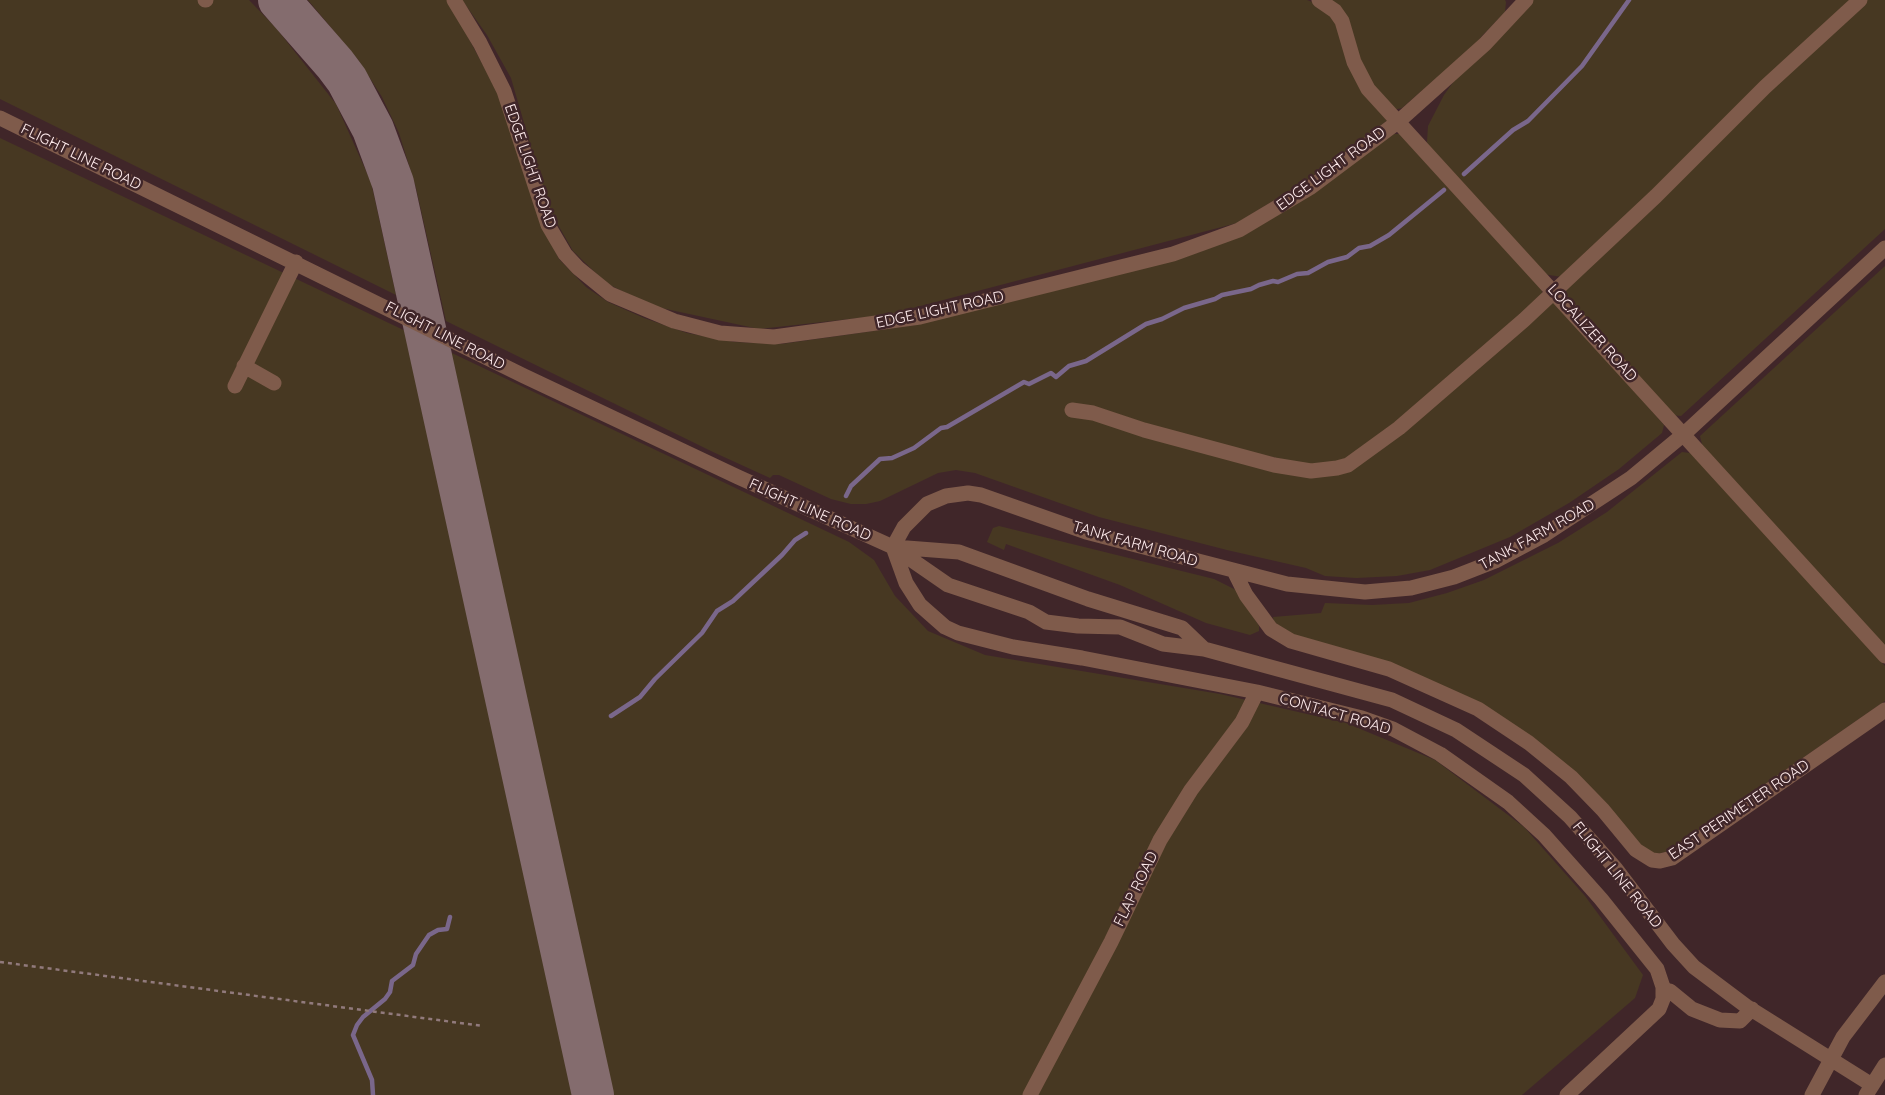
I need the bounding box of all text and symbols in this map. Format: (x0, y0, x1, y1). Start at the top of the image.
street label: EDGE LIGHT ROAD (500, 101, 560, 231)
street label: FLIGHT LINE ROAD (18, 120, 144, 194)
street label: EDGE LIGHT ROAD (1273, 123, 1389, 215)
street label: LOCALIZER ROAD (1544, 281, 1640, 385)
street label: EDGE LIGHT ROAD (874, 288, 1006, 332)
street label: FLIGHT LINE ROAD (382, 298, 508, 374)
street label: FLIGHT LINE ROAD (746, 475, 874, 545)
street label: TANK FARM ROAD (1476, 496, 1598, 574)
street label: TANK FARM ROAD (1070, 518, 1200, 570)
street label: CONTACT ROAD (1277, 690, 1393, 738)
street label: EAST PERIMETER ROAD (1665, 756, 1813, 864)
street label: FLIGHT LINE ROAD (1569, 818, 1665, 932)
street label: FLAP ROAD (1110, 849, 1162, 929)

